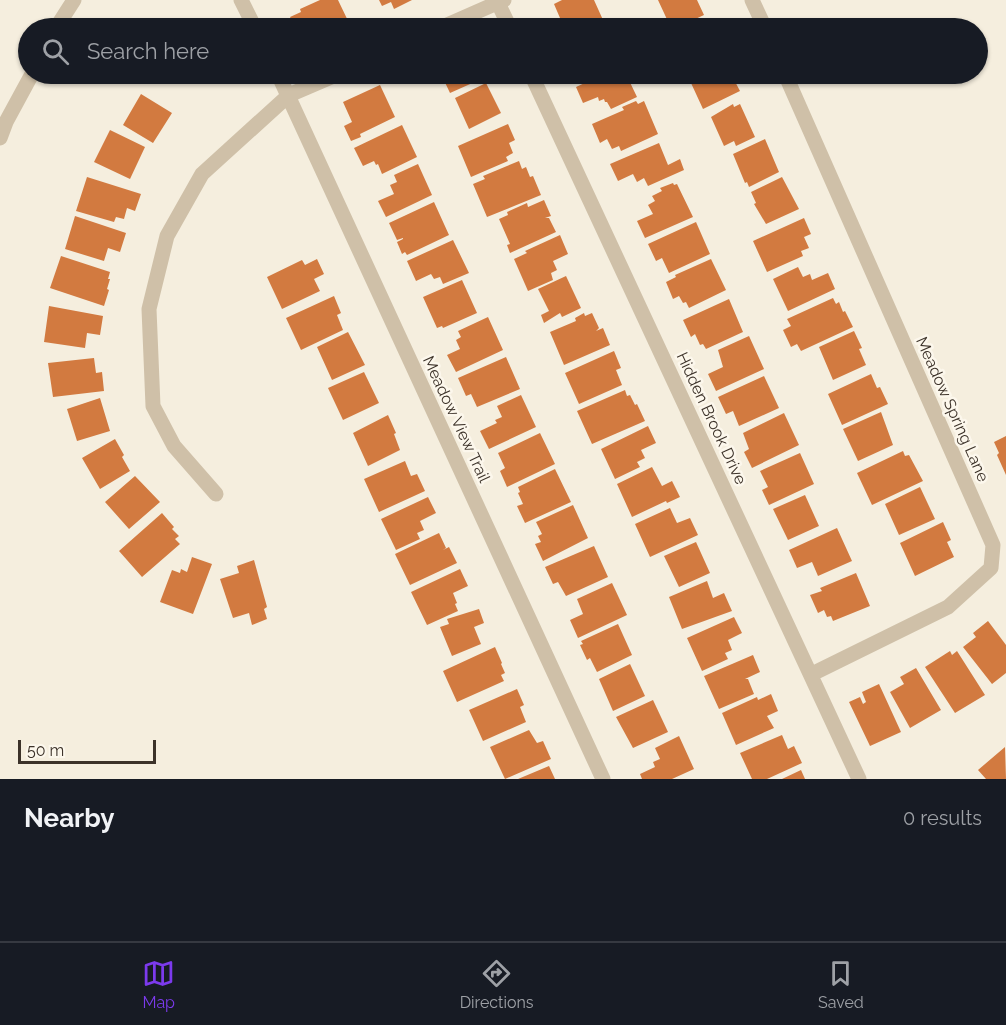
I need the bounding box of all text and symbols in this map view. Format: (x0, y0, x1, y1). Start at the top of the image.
search box (18, 18, 988, 84)
icon: search (39, 35, 72, 68)
text: Search here (87, 38, 209, 64)
street label: Meadow Spring Lane (912, 334, 993, 485)
street label: Hidden Brook Drive (673, 349, 751, 487)
street label: Meadow View Trail (419, 353, 494, 486)
scale bar (18, 737, 156, 764)
text: 50 m (27, 741, 64, 760)
text: Nearby (24, 803, 114, 833)
text: 0 results (903, 806, 982, 830)
tab: Map (142, 957, 175, 1012)
tab: Directions (460, 957, 534, 1012)
tab: Saved (818, 957, 864, 1012)

